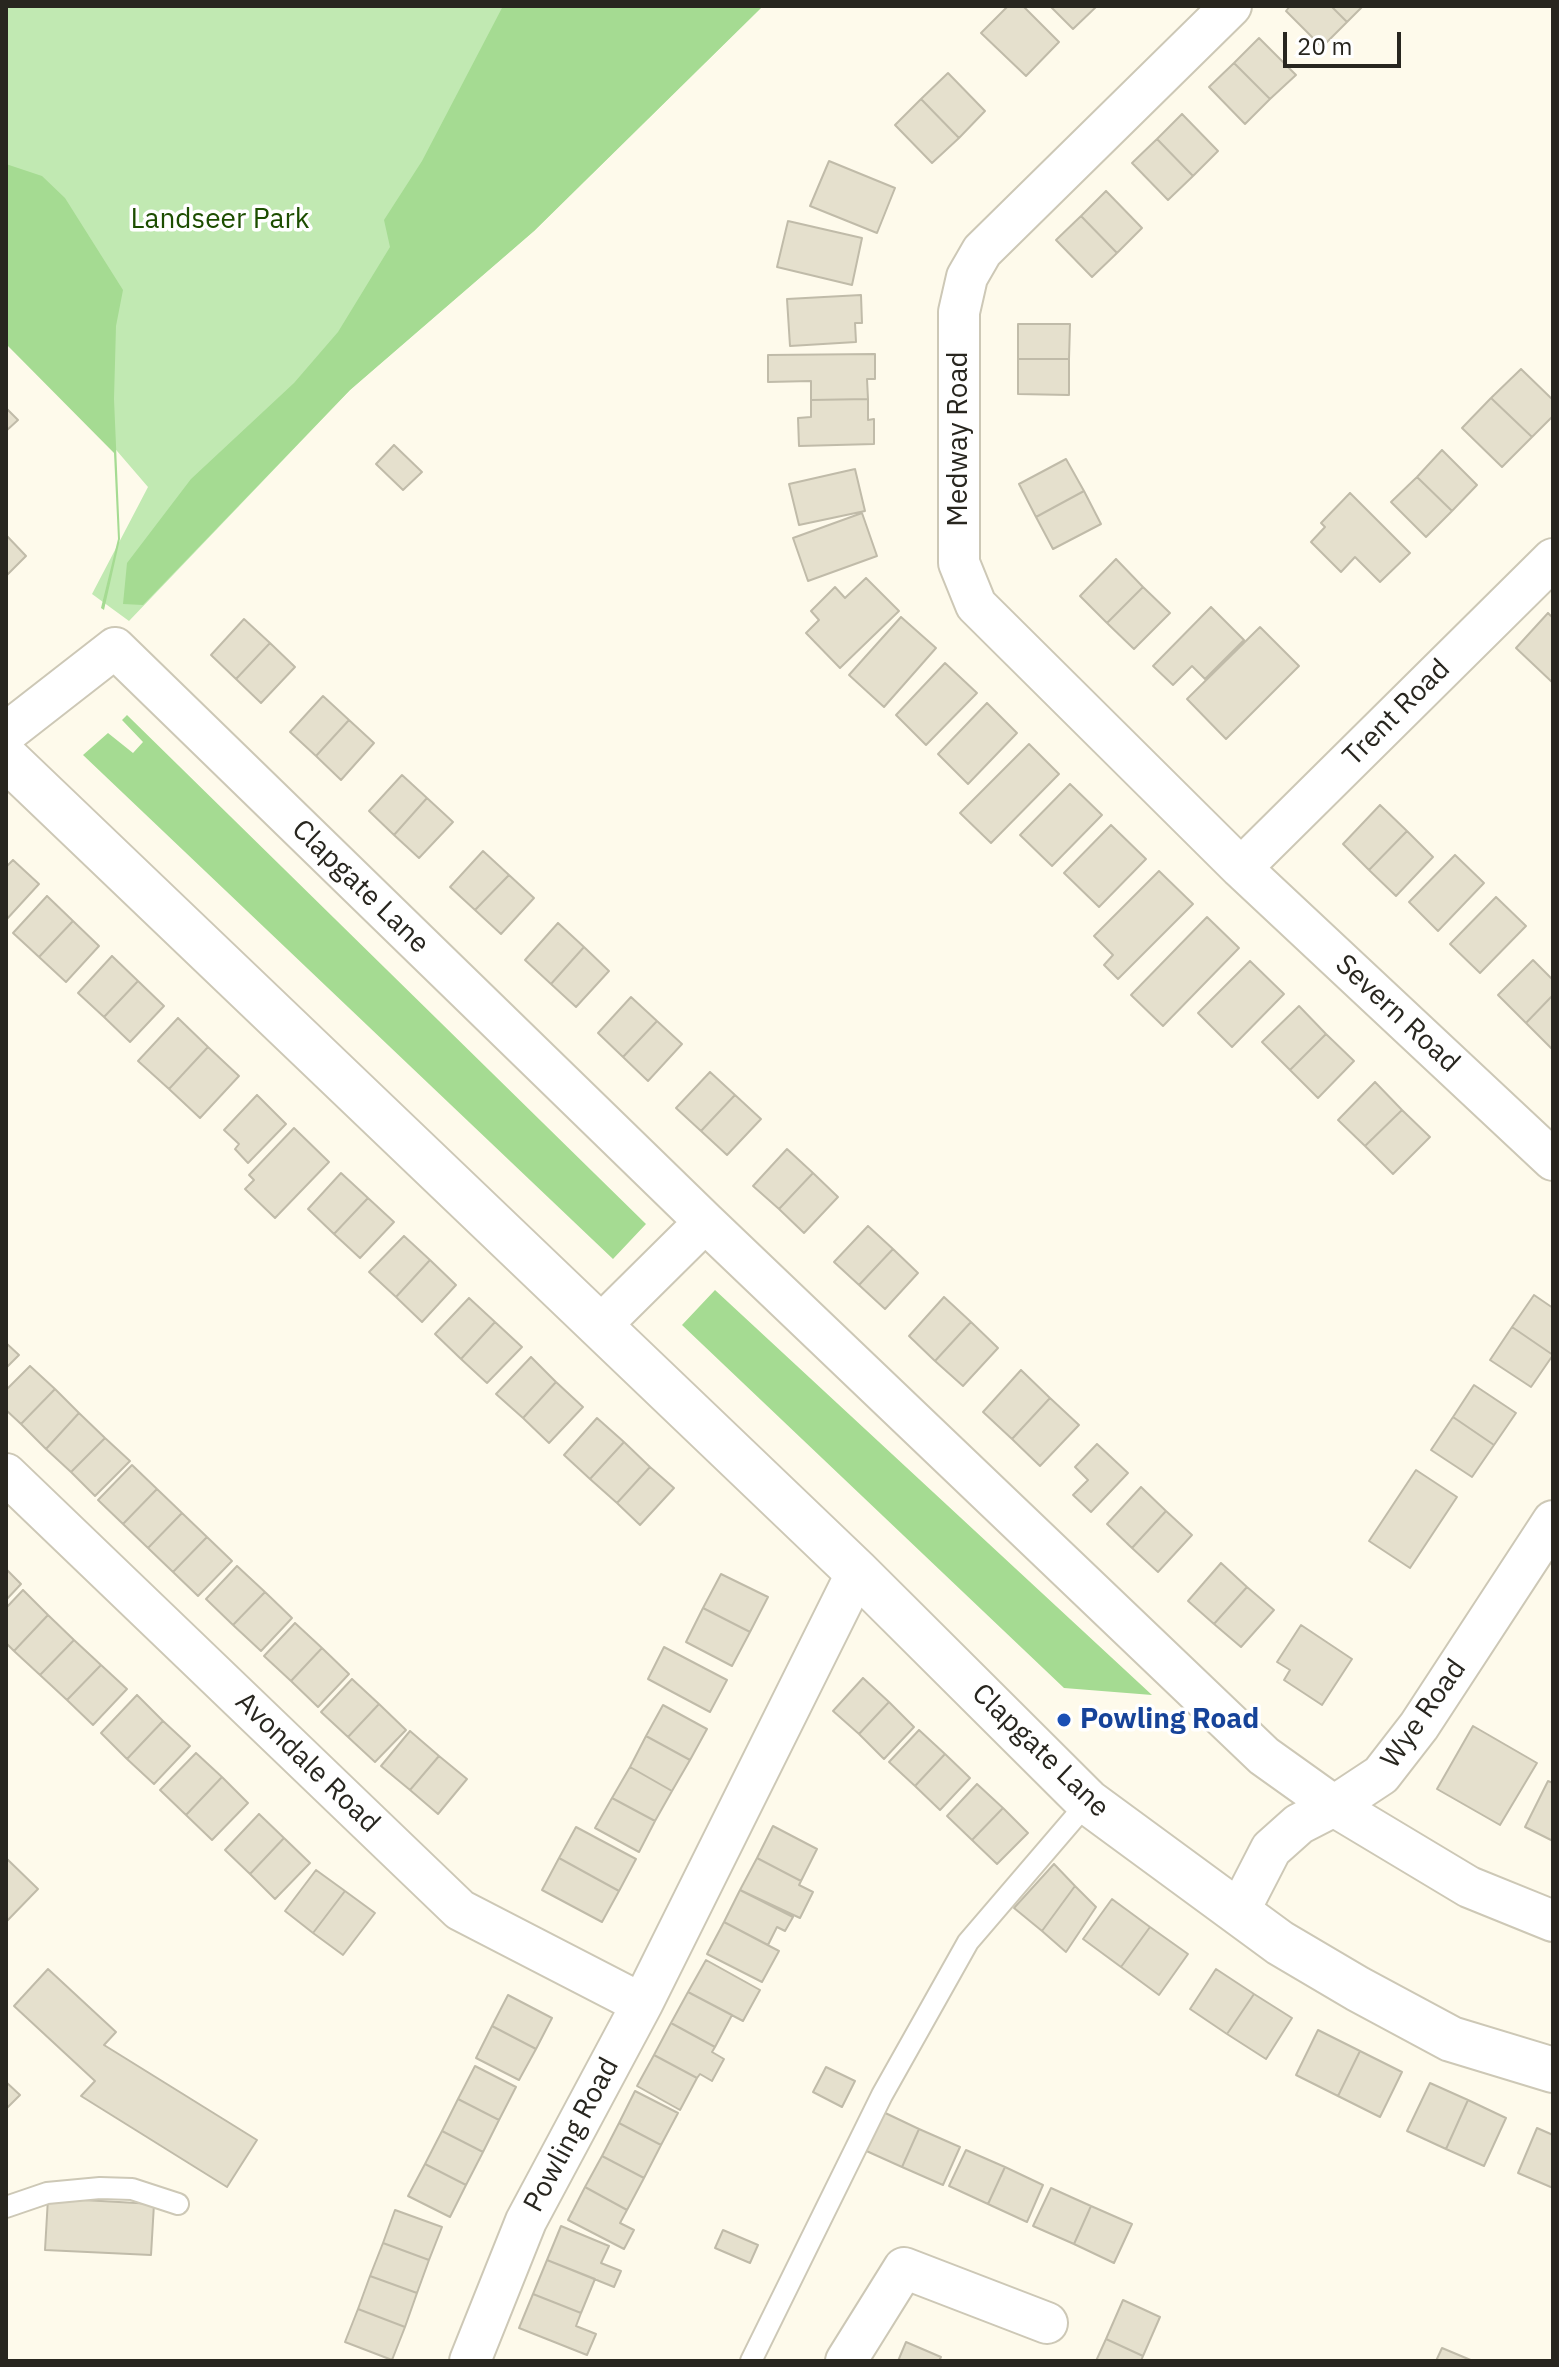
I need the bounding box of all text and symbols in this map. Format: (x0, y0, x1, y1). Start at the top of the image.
scale bar (1287, 16, 1405, 66)
text: 20 m (1297, 30, 1352, 62)
park label: Landseer Park (130, 203, 310, 237)
street label: Medway Road (942, 351, 976, 527)
street label: Trent Road (1337, 653, 1457, 773)
street label: Clapgate Lane (284, 813, 436, 961)
street label: Severn Road (1328, 948, 1466, 1080)
street label: Wye Road (1374, 1653, 1474, 1775)
street label: Clapgate Lane (964, 1677, 1116, 1825)
street label: Avondale Road (228, 1686, 386, 1840)
place label: Powling Road (1080, 1703, 1259, 1737)
marker: Powling Road (1055, 1711, 1073, 1729)
street label: Powling Road (517, 2052, 627, 2218)

